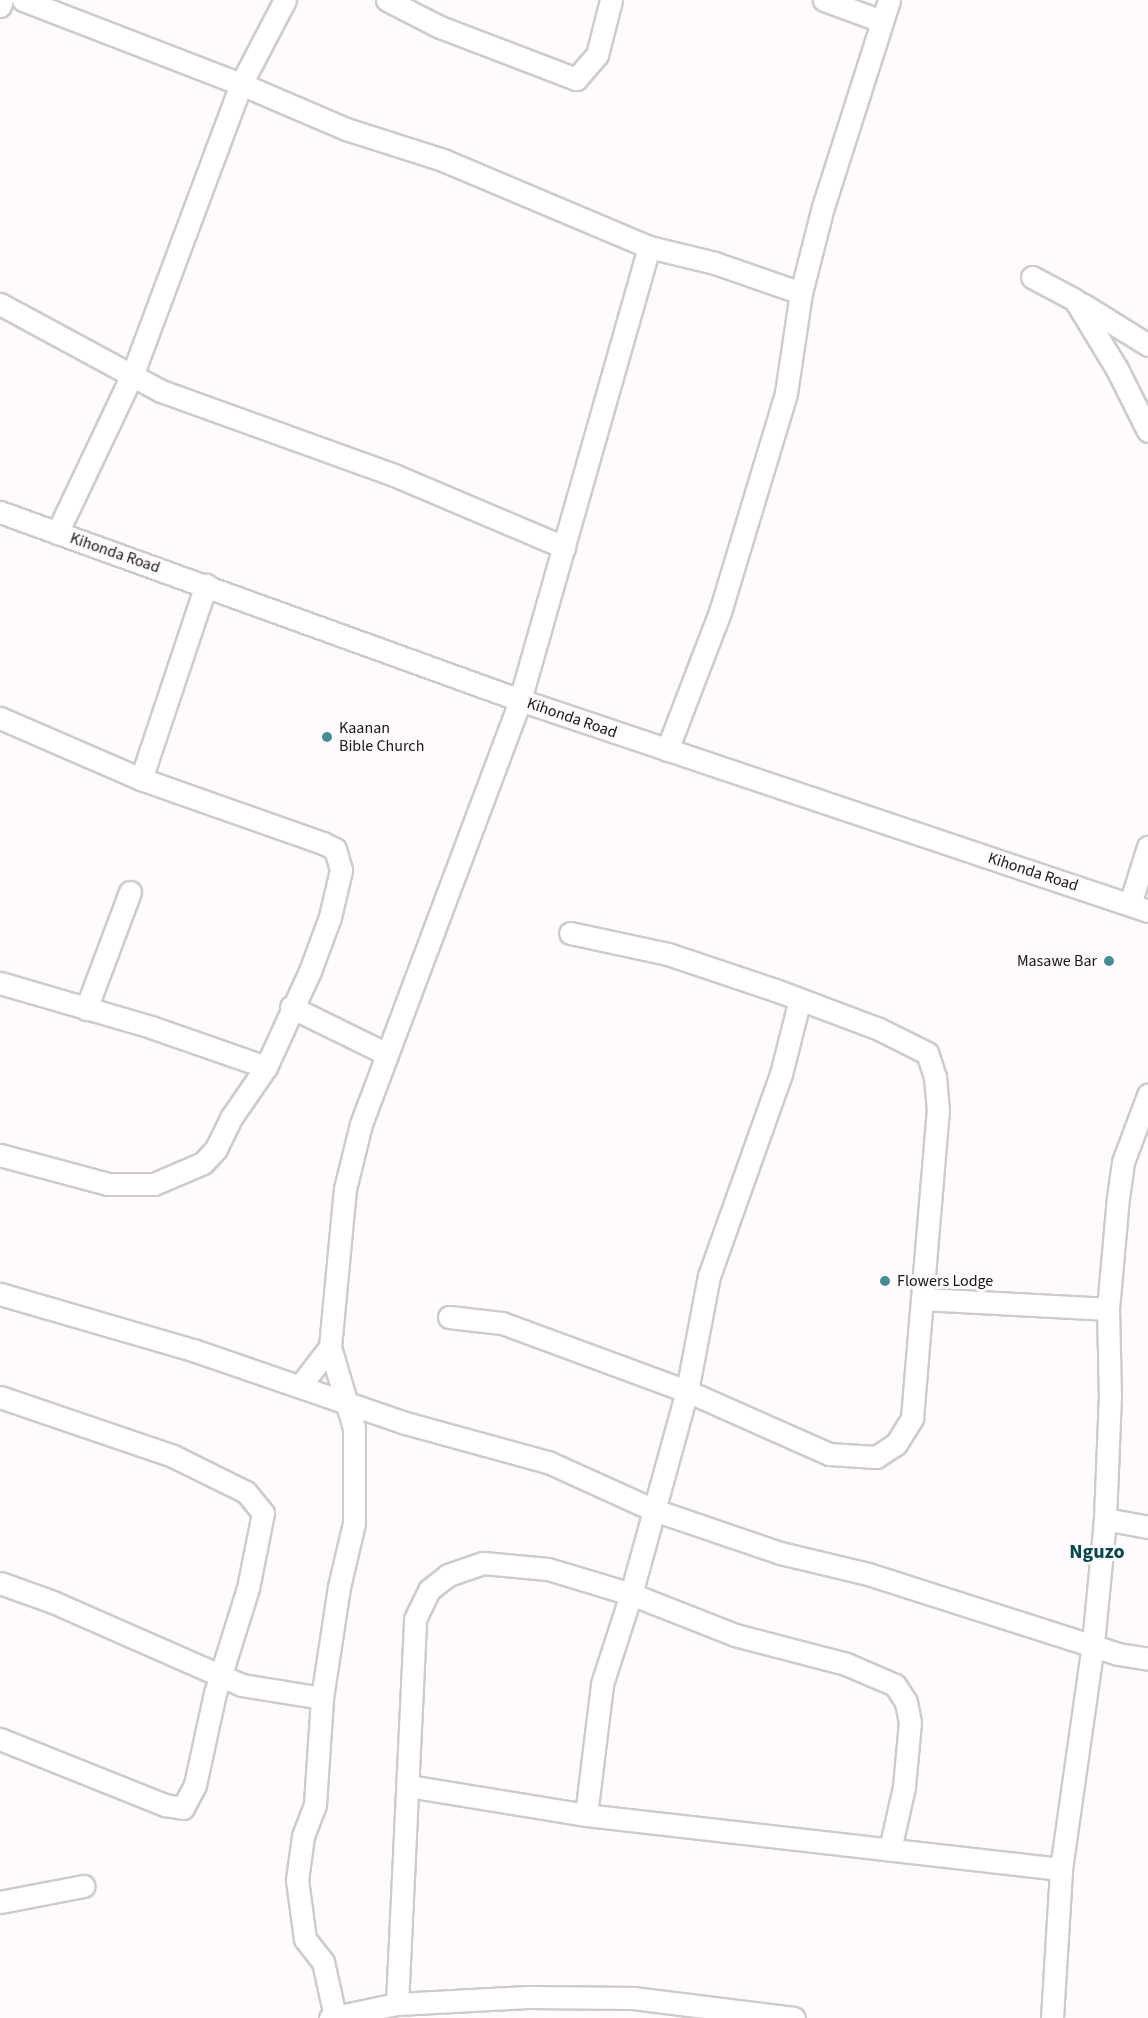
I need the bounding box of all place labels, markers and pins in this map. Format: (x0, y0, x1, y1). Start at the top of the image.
place label: Kaanan Bible Church (339, 718, 424, 756)
marker: Kaanan Bible Church (320, 730, 334, 744)
place label: Masawe Bar (1017, 951, 1097, 971)
marker: Masawe Bar (1102, 954, 1116, 968)
place label: Flowers Lodge (897, 1271, 993, 1291)
marker: Flowers Lodge (878, 1274, 892, 1288)

